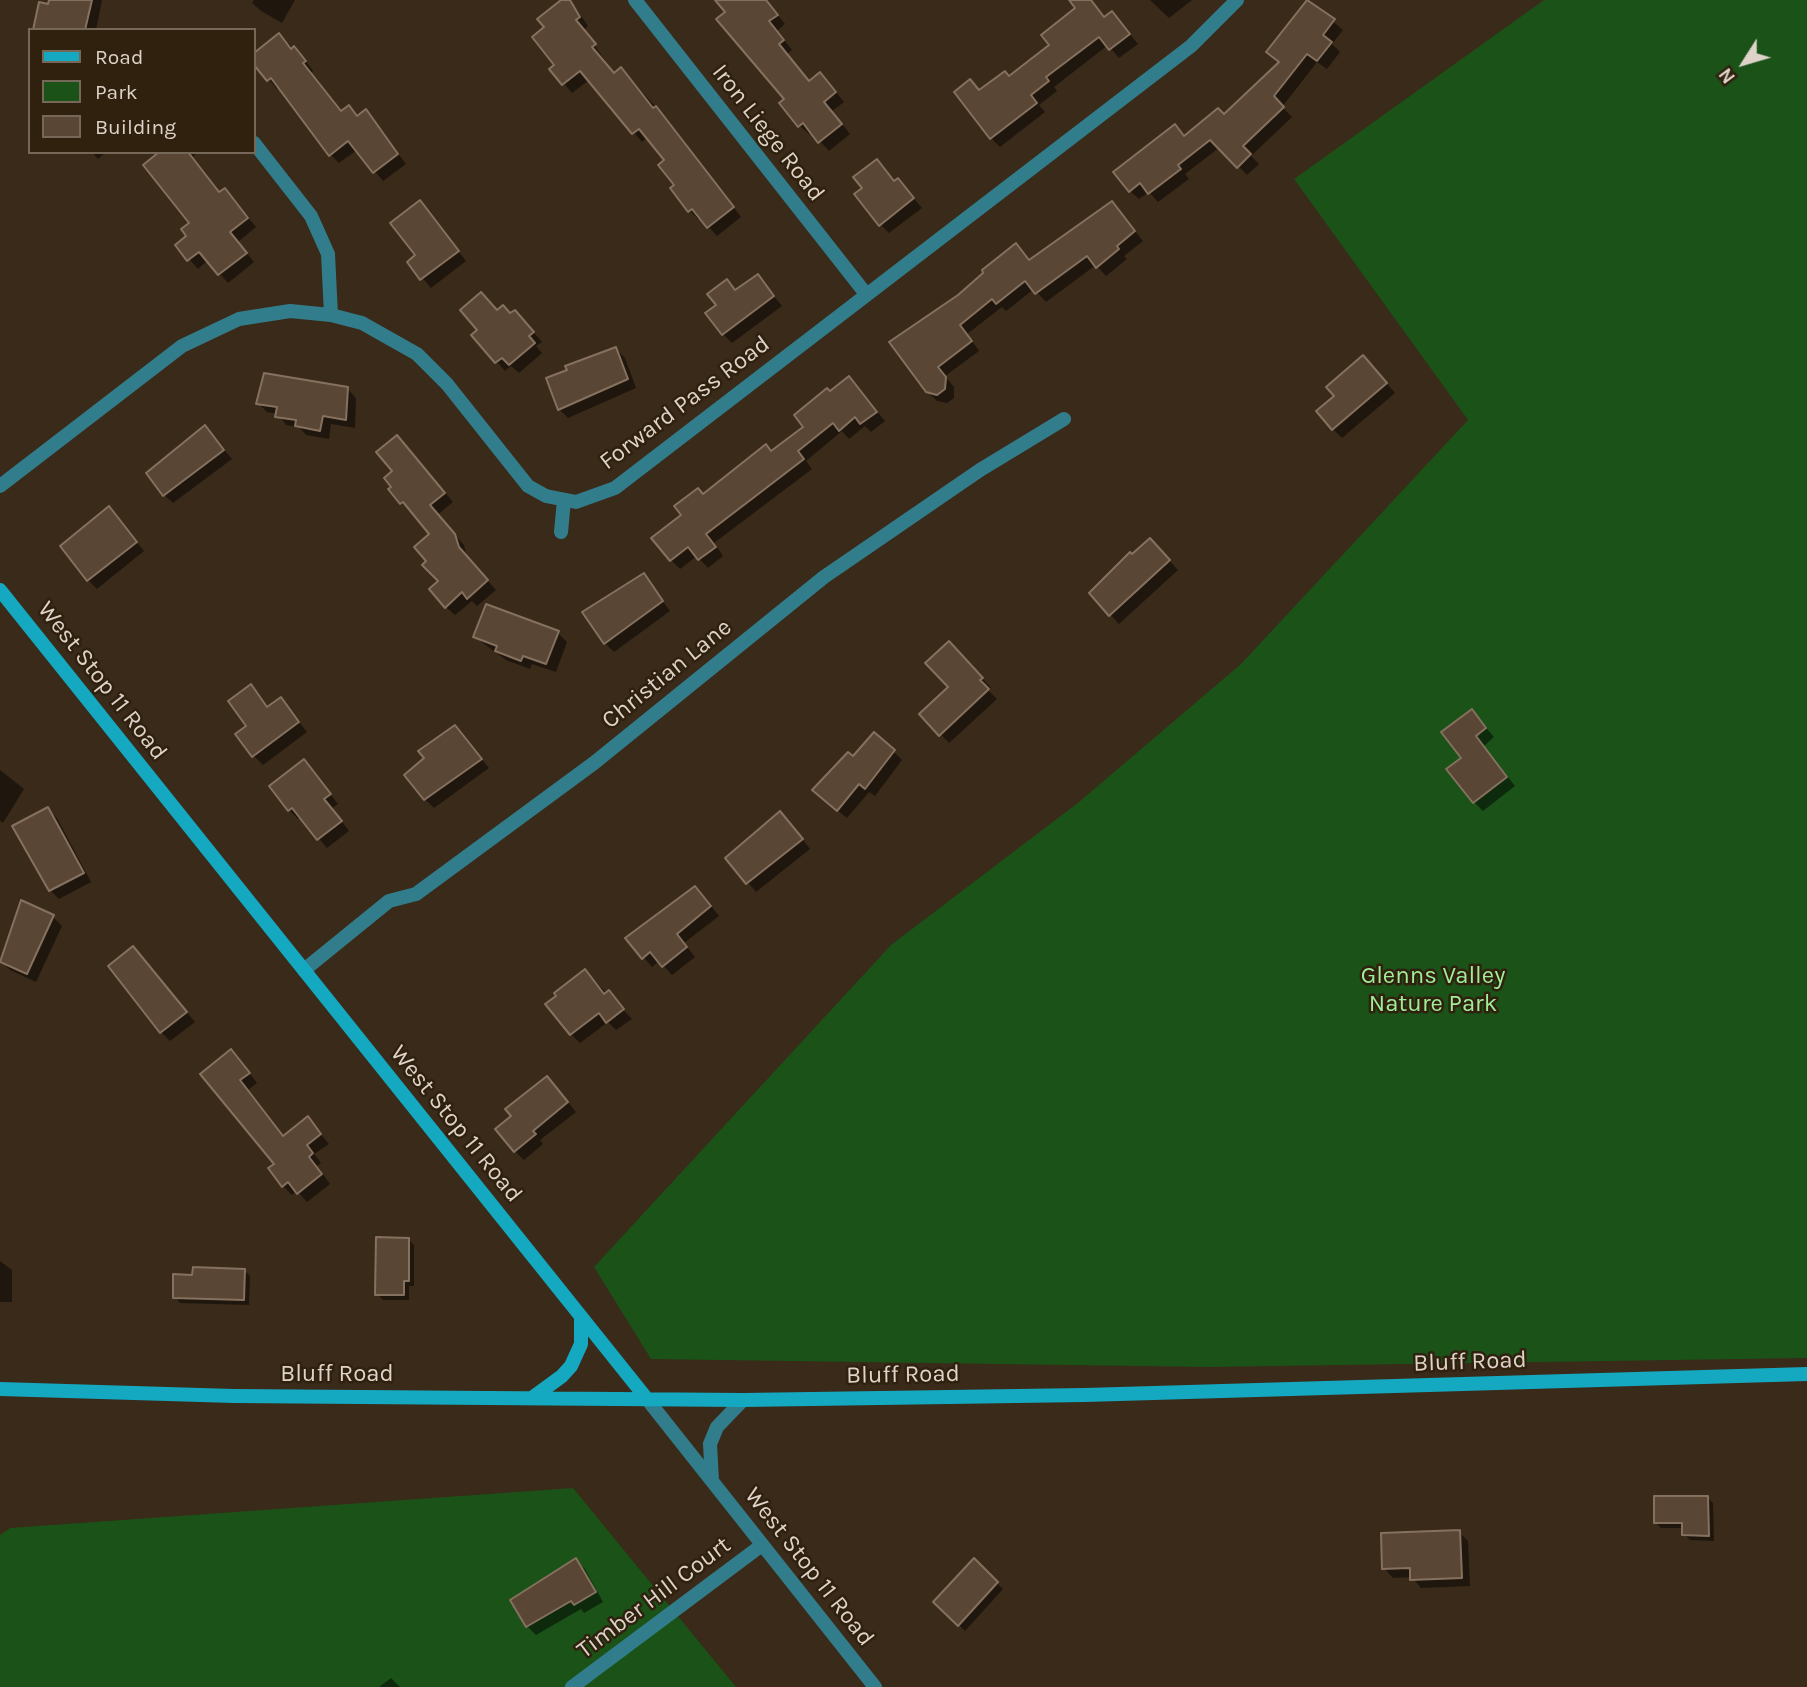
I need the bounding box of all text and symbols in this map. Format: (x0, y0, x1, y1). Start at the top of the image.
legend (28, 28, 256, 154)
north arrow (1709, 28, 1779, 98)
text: Road (95, 45, 143, 69)
street label: Iron Liege Road (705, 59, 831, 207)
text: N (1714, 64, 1740, 88)
text: Park (95, 80, 138, 104)
text: Building (95, 115, 176, 139)
street label: Forward Pass Road (594, 330, 776, 476)
street label: West Stop 11 Road (31, 596, 173, 766)
street label: Christian Lane (596, 613, 738, 735)
park label: Glenns Valley Nature Park (1361, 962, 1505, 1018)
street label: West Stop 11 Road (384, 1040, 528, 1208)
street label: Bluff Road (1413, 1346, 1527, 1378)
street label: Bluff Road (280, 1360, 394, 1388)
street label: Bluff Road (846, 1360, 960, 1390)
street label: West Stop 11 Road (738, 1482, 880, 1652)
street label: Timber Hill Court (571, 1531, 737, 1665)

